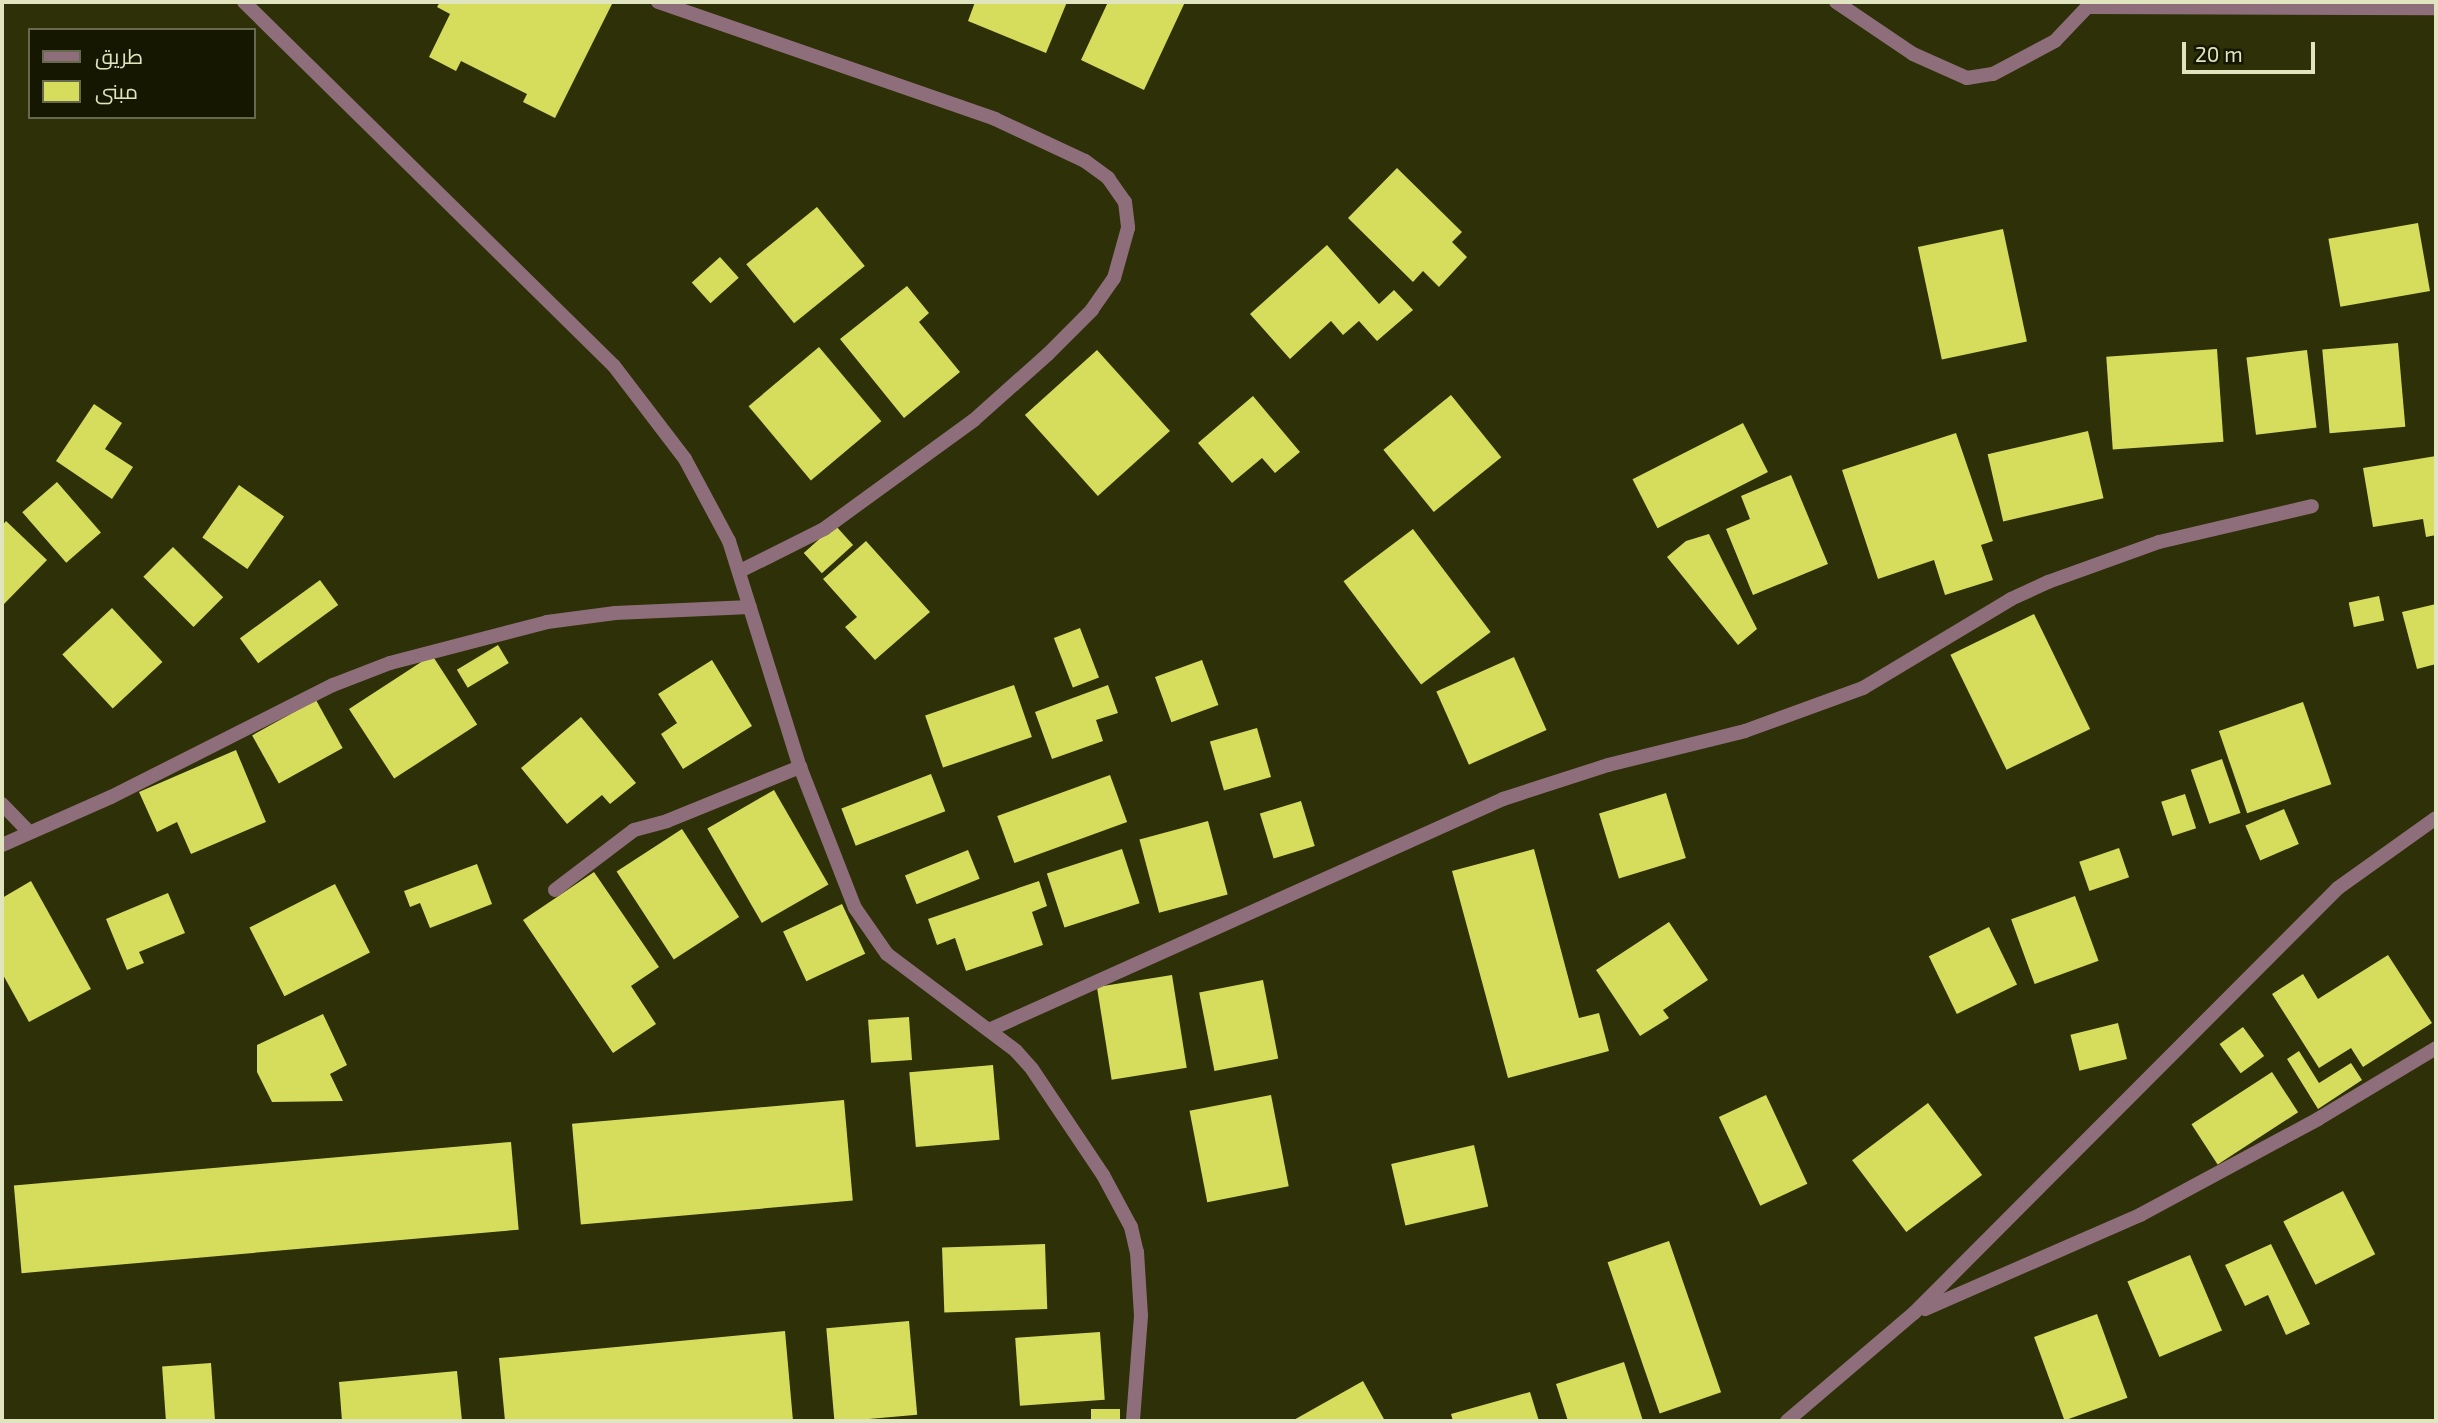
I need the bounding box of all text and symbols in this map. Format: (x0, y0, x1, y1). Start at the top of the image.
legend (28, 28, 256, 119)
scale bar (2186, 28, 2319, 72)
text: 20 m (2195, 41, 2243, 66)
text: طريق (95, 43, 143, 68)
text: مبنى (95, 78, 138, 103)

